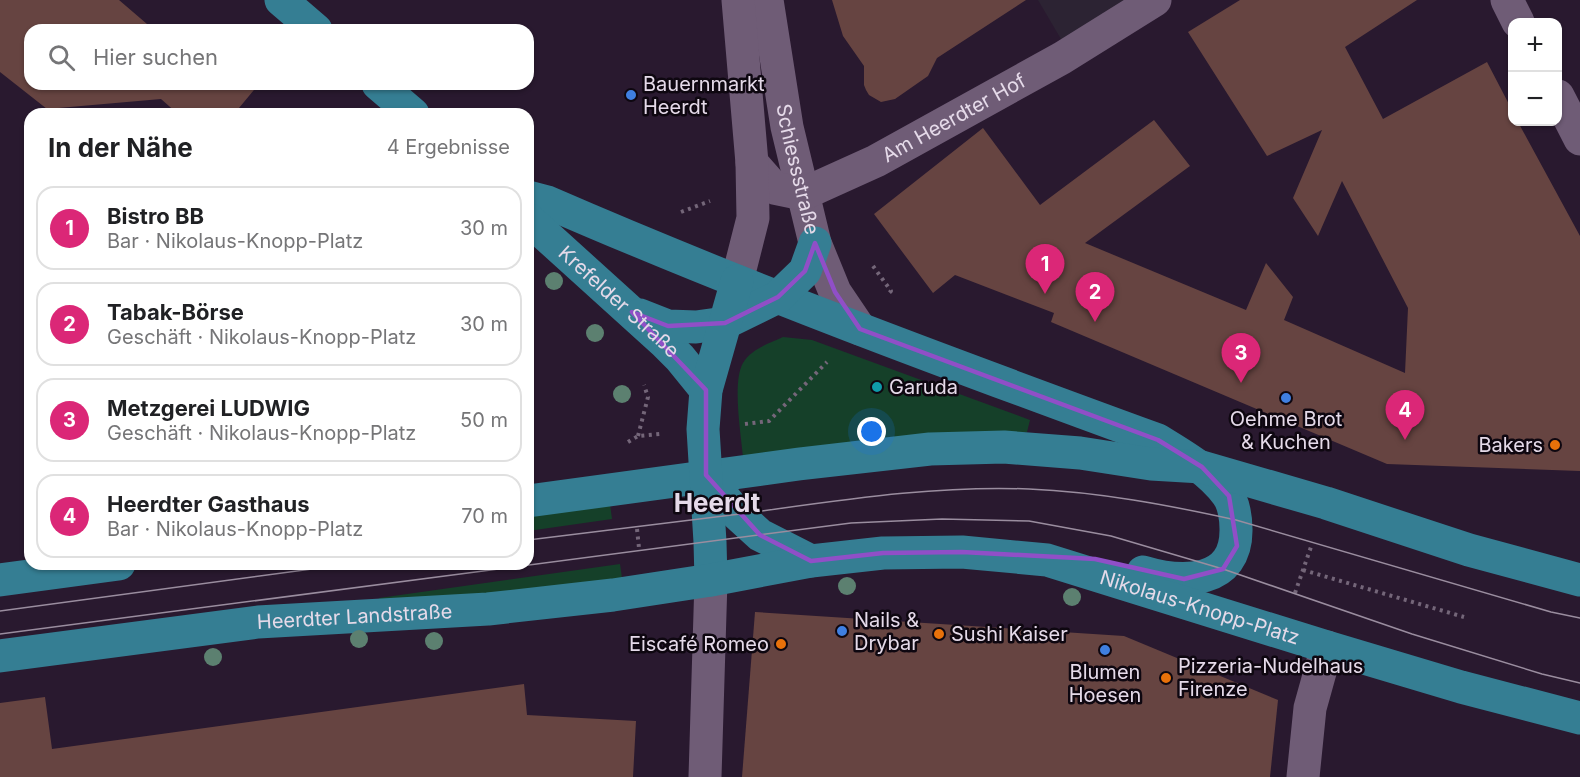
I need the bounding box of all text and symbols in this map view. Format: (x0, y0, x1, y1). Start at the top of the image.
map controls (1508, 18, 1562, 126)
button: + (1508, 18, 1562, 72)
search box (24, 24, 534, 90)
icon: search (45, 41, 78, 74)
text: Hier suchen (93, 44, 218, 70)
street label: Am Heerdter Hof (878, 68, 1030, 167)
place label: Bauernmarkt Heerdt (643, 72, 765, 119)
button: − (1508, 72, 1562, 126)
marker: Bauernmarkt Heerdt (624, 88, 638, 102)
street label: Schiessstraße (772, 102, 825, 237)
text: In der Nähe (48, 132, 193, 163)
text: 4 Ergebnisse (387, 135, 510, 159)
text: Bistro BB (107, 203, 204, 229)
text: 1 (65, 216, 74, 240)
text: 30 m (460, 216, 508, 240)
text: Bar · Nikolaus-Knopp-Platz (107, 229, 363, 253)
street label: Krefelder Straße (554, 241, 685, 363)
pin: 1 (1026, 244, 1064, 294)
pin: 2 (1076, 272, 1114, 322)
text: Tabak-Börse (107, 299, 244, 325)
text: 2 (63, 312, 76, 336)
text: 30 m (460, 312, 508, 336)
text: Geschäft · Nikolaus-Knopp-Platz (107, 325, 416, 349)
pin: 3 (1222, 334, 1260, 383)
place label: Garuda (889, 375, 958, 399)
marker: Garuda (870, 380, 884, 394)
pin: 4 (1386, 390, 1424, 440)
marker: Oehme Brot & Kuchen (1279, 391, 1293, 405)
text: Metzgerei LUDWIG (107, 395, 310, 421)
place label: Oehme Brot & Kuchen (1230, 407, 1343, 454)
text: 3 (63, 408, 76, 432)
text: 50 m (460, 408, 508, 432)
your location (857, 417, 886, 446)
text: Geschäft · Nikolaus-Knopp-Platz (107, 421, 416, 445)
place label: Bakers (1478, 433, 1543, 457)
marker: Bakers (1548, 438, 1562, 452)
district label: Heerdt (674, 487, 761, 518)
text: Heerdter Gasthaus (107, 491, 310, 517)
text: 4 (63, 504, 76, 528)
text: 70 m (461, 504, 508, 528)
text: Bar · Nikolaus-Knopp-Platz (107, 517, 363, 541)
street label: Nikolaus-Knopp-Platz (1097, 565, 1302, 650)
street label: Heerdter Landstraße (256, 599, 453, 634)
place label: Nails & Drybar (854, 608, 919, 655)
place label: Sushi Kaiser (951, 622, 1068, 646)
marker: Nails & Drybar (835, 624, 849, 638)
marker: Sushi Kaiser (932, 627, 946, 641)
place label: Eiscafé Romeo (629, 632, 769, 656)
marker: Eiscafé Romeo (774, 637, 788, 651)
marker: Blumen Hoesen (1098, 643, 1112, 657)
place label: Pizzeria-Nudelhaus Firenze (1178, 654, 1363, 701)
place label: Blumen Hoesen (1069, 660, 1141, 707)
marker: Pizzeria-Nudelhaus Firenze (1159, 671, 1173, 685)

